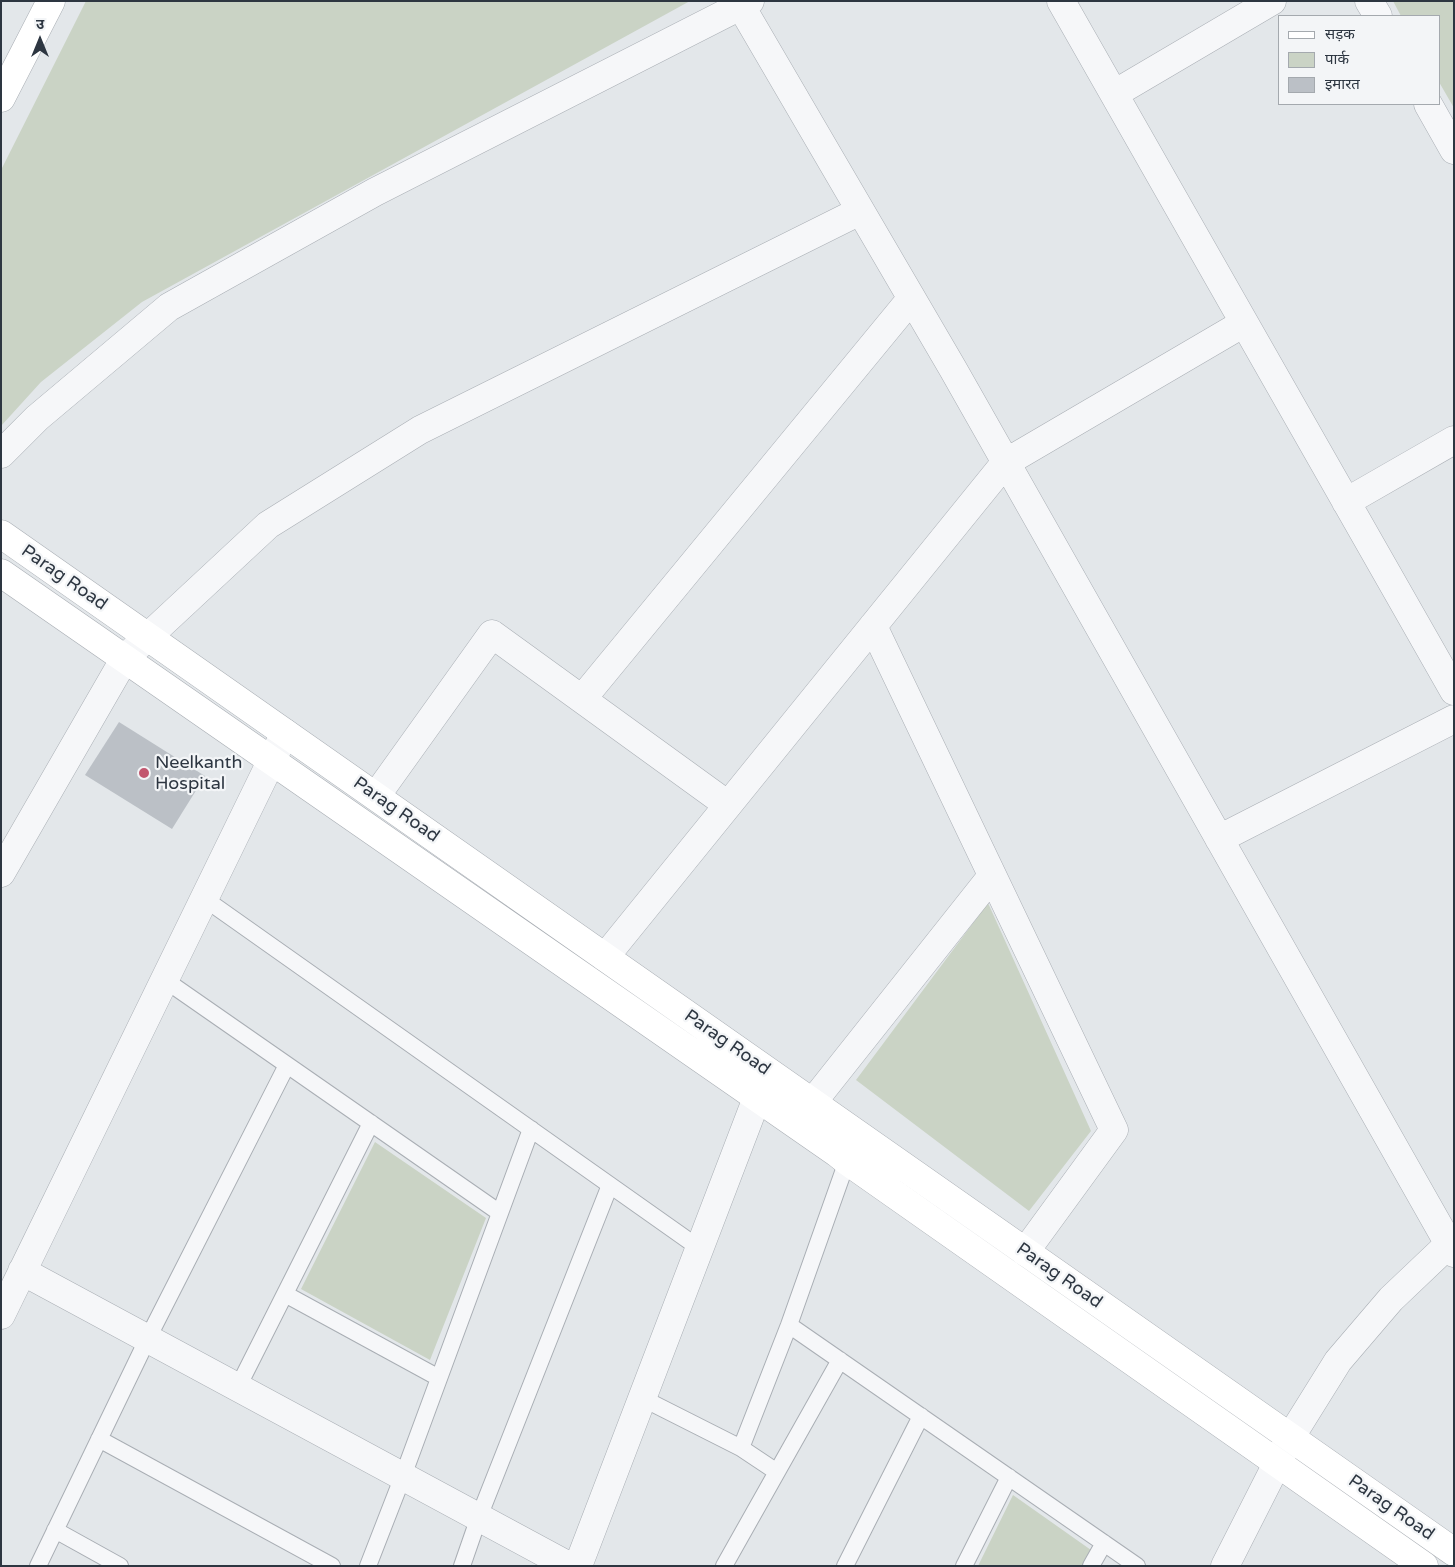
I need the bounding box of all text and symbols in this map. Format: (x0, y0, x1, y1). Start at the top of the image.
north arrow (15, 15, 65, 65)
legend (1278, 15, 1440, 105)
text: उ (36, 16, 44, 33)
text: सड़क (1325, 25, 1355, 43)
text: पार्क (1325, 50, 1349, 68)
text: इमारत (1325, 75, 1360, 93)
street label: Parag Road (17, 540, 111, 616)
place label: Neelkanth Hospital (155, 752, 242, 794)
marker: Neelkanth Hospital (137, 766, 151, 780)
street label: Parag Road (349, 772, 443, 848)
street label: Parag Road (680, 1005, 774, 1081)
street label: Parag Road (1012, 1238, 1106, 1314)
street label: Parag Road (1344, 1470, 1438, 1546)

